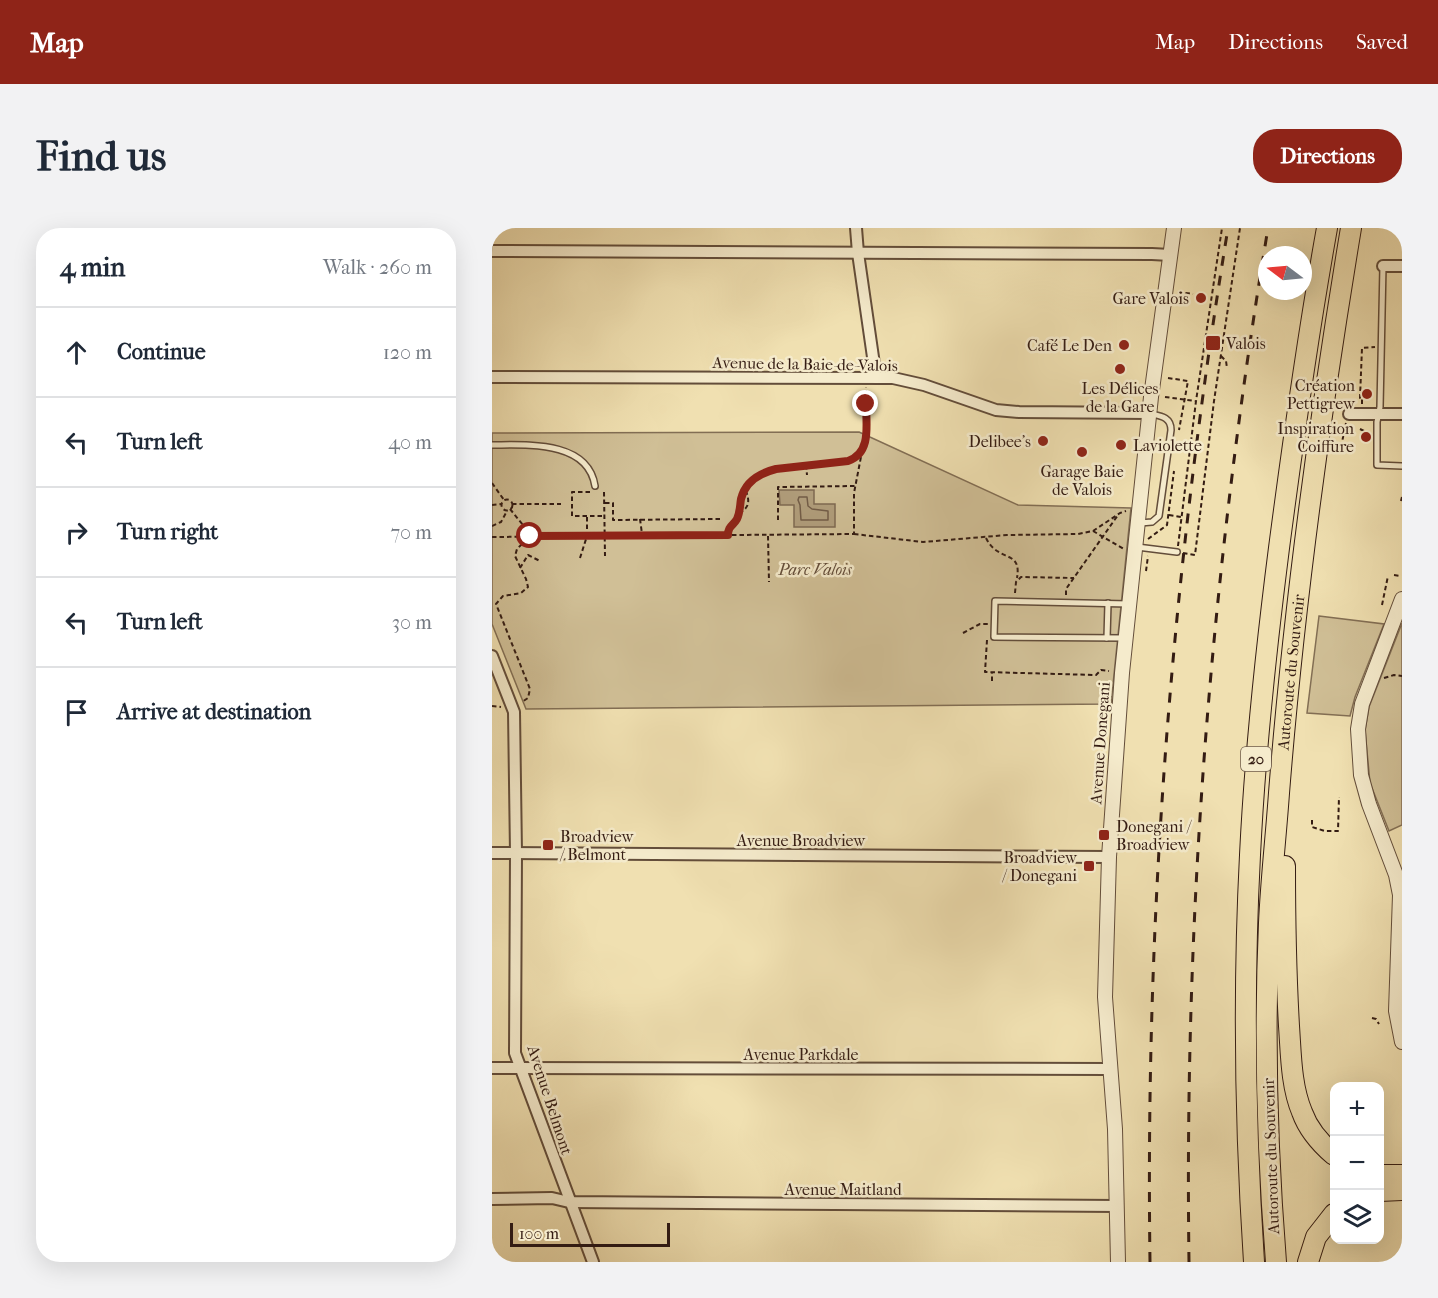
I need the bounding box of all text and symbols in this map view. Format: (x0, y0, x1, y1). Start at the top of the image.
text: Map (30, 26, 84, 59)
text: Map (1155, 30, 1195, 54)
text: Directions (1228, 30, 1323, 54)
text: Saved (1356, 30, 1408, 54)
button: Directions (1253, 129, 1402, 183)
text: Find us (36, 132, 166, 181)
north arrow (1258, 246, 1312, 300)
text: 4 min (60, 252, 125, 283)
text: Walk · 260 m (323, 256, 432, 279)
place label: Gare Valois (1112, 289, 1189, 308)
marker: Gare Valois (1194, 291, 1208, 305)
marker: Valois (1204, 334, 1222, 352)
place label: Valois (1225, 334, 1266, 353)
icon: ahead (60, 336, 93, 369)
place label: Café Le Den (1027, 336, 1113, 355)
marker: Café Le Den (1117, 338, 1131, 352)
text: Continue (117, 339, 206, 365)
text: 120 m (383, 341, 432, 364)
street label: Avenue de la Baie-de-Valois (711, 353, 898, 375)
marker: Les Délices de la Gare (1113, 362, 1127, 376)
place label: Création Pettigrew (1287, 376, 1356, 413)
place label: Les Délices de la Gare (1082, 379, 1159, 416)
marker: Création Pettigrew (1360, 387, 1374, 401)
route end (852, 390, 878, 416)
place label: Inspiration Coiffure (1277, 419, 1355, 456)
icon: left (60, 426, 93, 459)
text: Turn left (117, 429, 203, 455)
marker: Inspiration Coiffure (1359, 430, 1373, 444)
text: 40 m (388, 431, 432, 454)
place label: Delibee's (968, 432, 1031, 451)
marker: Delibee's (1036, 434, 1050, 448)
place label: Laviolette (1133, 436, 1202, 455)
marker: Laviolette (1114, 438, 1128, 452)
marker: Garage Baie de Valois (1075, 445, 1089, 459)
place label: Garage Baie de Valois (1040, 462, 1124, 499)
icon: right (60, 516, 93, 549)
text: Turn right (117, 519, 218, 545)
text: 70 m (390, 521, 432, 544)
route start (516, 522, 542, 548)
park label: Parc Valois (777, 560, 853, 579)
street label: Autoroute du Souvenir (1273, 593, 1308, 752)
icon: left (60, 606, 93, 639)
text: Turn left (117, 609, 203, 635)
text: 30 m (392, 611, 432, 634)
street label: Avenue Donegani (1086, 681, 1114, 806)
icon: arrive (60, 696, 93, 729)
text: Arrive at destination (117, 699, 311, 725)
road number: 20 (1241, 747, 1271, 771)
place label: Donegani / Broadview (1116, 817, 1193, 854)
place label: Broadview / Belmont (559, 827, 635, 864)
marker: Donegani / Broadview (1097, 828, 1111, 842)
street label: Avenue Broadview (736, 831, 866, 850)
marker: Broadview / Belmont (541, 838, 555, 852)
place label: Broadview / Donegani (1001, 848, 1078, 885)
marker: Broadview / Donegani (1082, 859, 1096, 873)
street label: Avenue Belmont (523, 1042, 577, 1157)
street label: Avenue Parkdale (743, 1045, 859, 1064)
street label: Autoroute du Souvenir (1259, 1077, 1283, 1235)
map controls (1330, 1082, 1384, 1244)
button: + (1330, 1082, 1384, 1136)
button: − (1330, 1136, 1384, 1190)
street label: Avenue Maitland (783, 1180, 902, 1199)
button: layers (1330, 1190, 1384, 1244)
scale bar (510, 1220, 670, 1248)
text: 100 m (519, 1224, 559, 1243)

